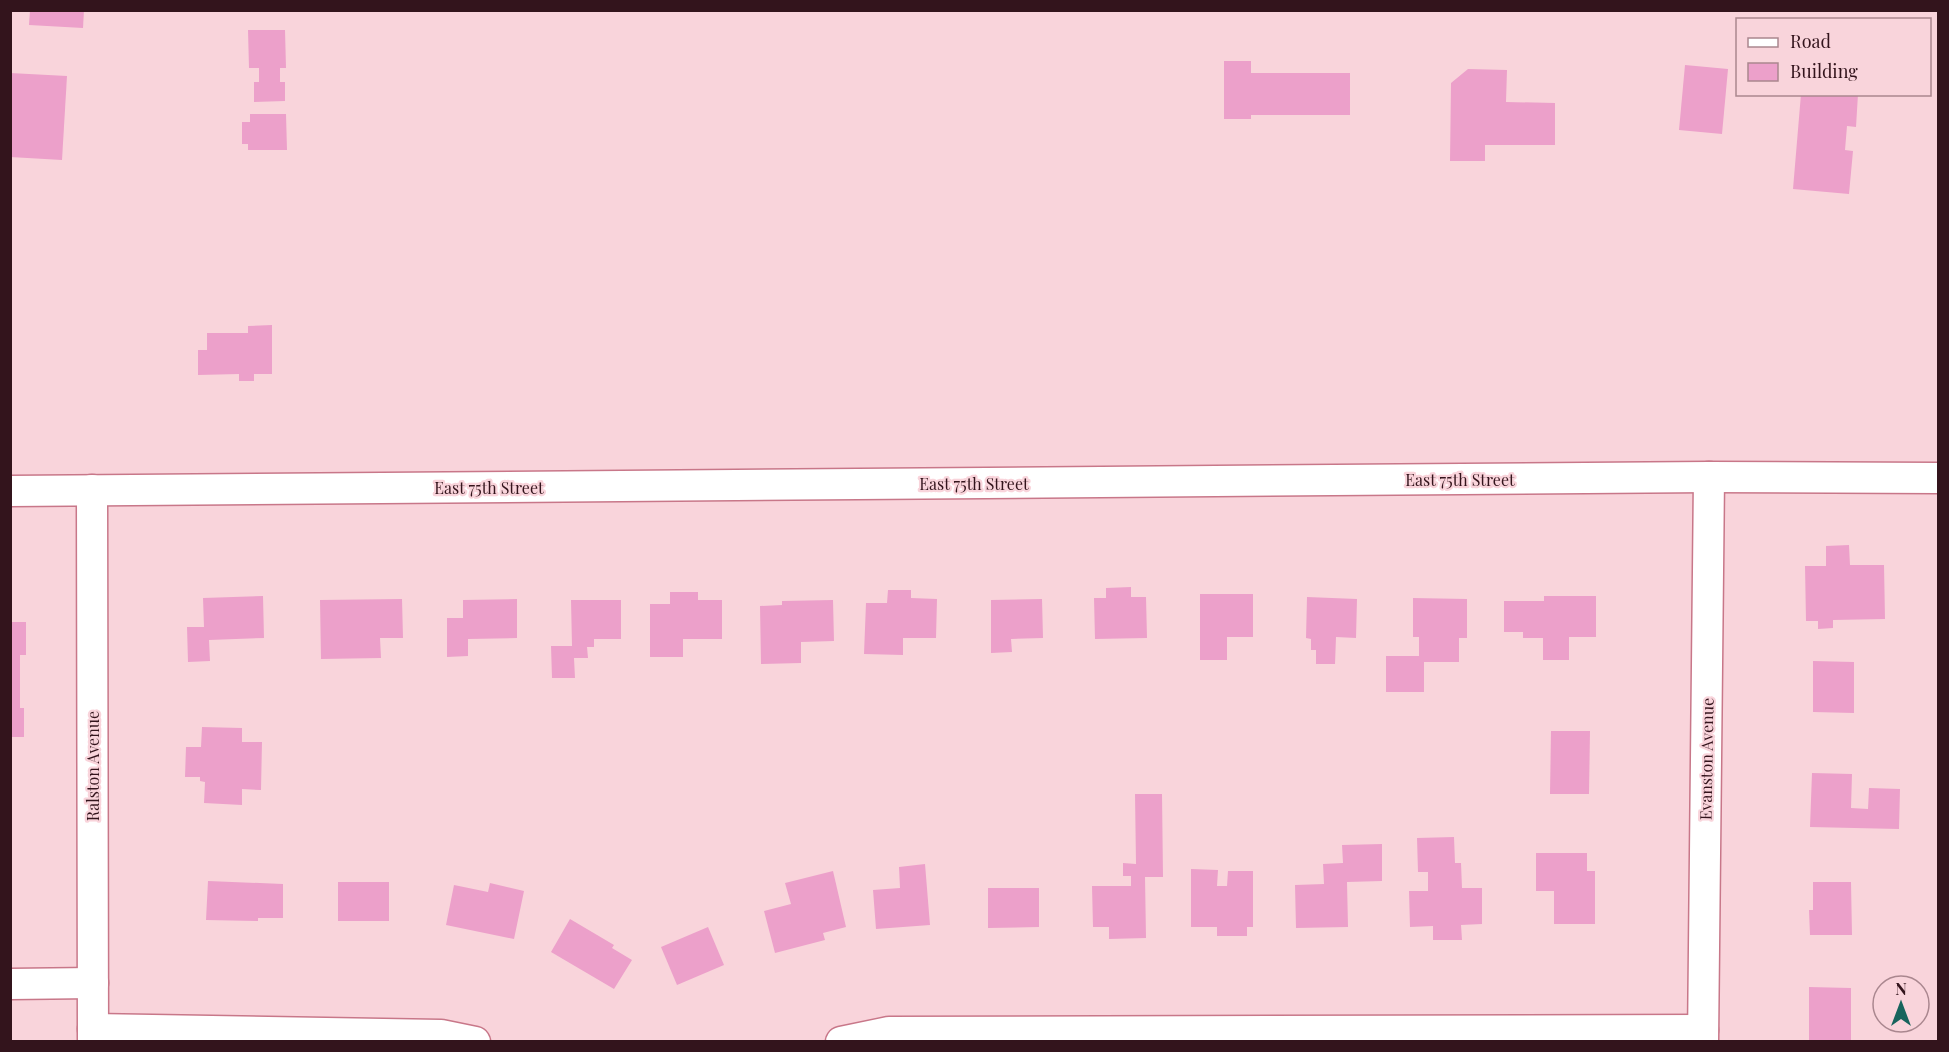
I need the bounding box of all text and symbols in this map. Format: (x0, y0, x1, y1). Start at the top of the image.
legend (1736, 18, 1931, 96)
text: Road (1790, 29, 1831, 53)
text: Building (1790, 59, 1858, 83)
street label: East 75th Street (1405, 469, 1515, 490)
street label: East 75th Street (919, 473, 1029, 494)
street label: East 75th Street (434, 477, 544, 498)
street label: Evanston Avenue (1694, 698, 1718, 820)
street label: Ralston Avenue (82, 711, 103, 821)
north arrow (1871, 974, 1931, 1034)
text: N (1895, 978, 1907, 999)

